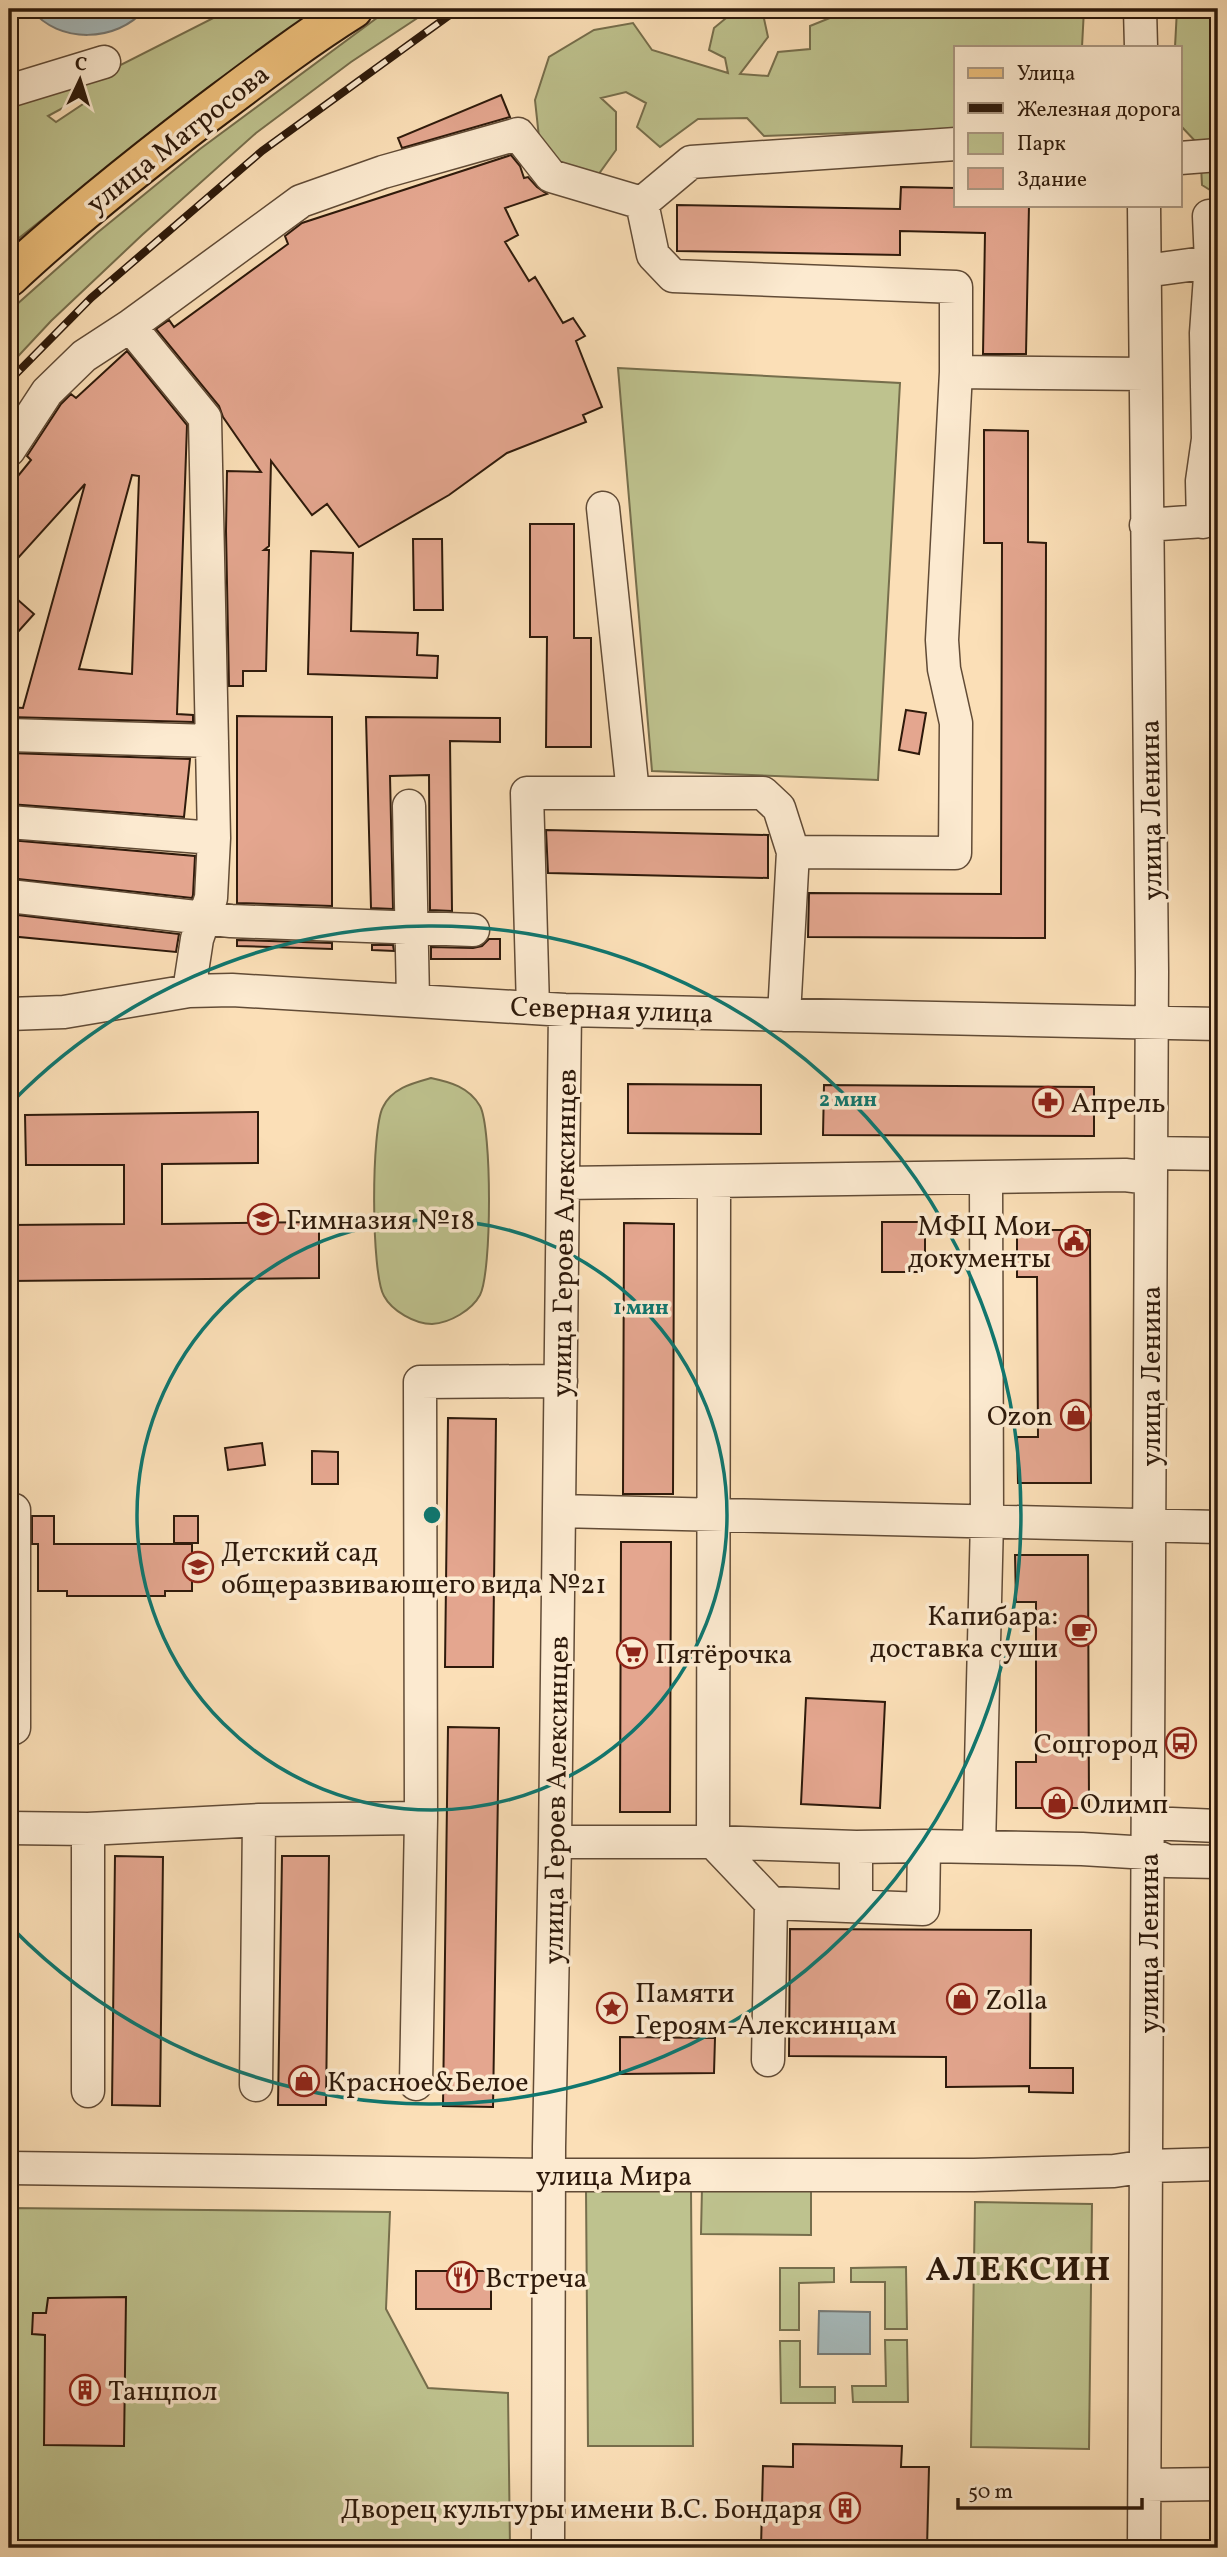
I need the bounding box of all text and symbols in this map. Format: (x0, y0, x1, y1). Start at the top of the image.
north arrow (46, 46, 116, 116)
legend (954, 46, 1182, 206)
text: С (74, 52, 88, 78)
street label: улица Матросова (79, 56, 278, 224)
text: Улица (1017, 60, 1075, 89)
text: Железная дорога (1017, 96, 1181, 125)
text: Парк (1017, 130, 1066, 159)
text: Здание (1017, 166, 1087, 195)
street label: улица Ленина (1131, 719, 1174, 901)
street label: Северная улица (510, 988, 714, 1035)
street label: улица Героев Алексинцев (543, 1068, 588, 1398)
pharmacy icon: Апрель (1031, 1085, 1065, 1119)
place label: Апрель (1071, 1085, 1166, 1124)
text: 2 мин (819, 1086, 877, 1115)
school or university icon: Гимназия №18 (246, 1202, 280, 1236)
place label: Гимназия №18 (286, 1202, 475, 1241)
place label: МФЦ Мои документы (908, 1208, 1051, 1279)
public building icon: МФЦ Мои документы (1057, 1224, 1091, 1258)
street label: улица Ленина (1133, 1286, 1172, 1466)
text: 1 мин (613, 1294, 669, 1323)
place label: Ozon (987, 1398, 1053, 1437)
shop icon: Ozon (1059, 1398, 1093, 1432)
centre of rings (420, 1503, 444, 1527)
place label: Детский сад общеразвивающего вида №21 (221, 1534, 606, 1605)
school or university icon: Детский сад общеразвивающего вида №21 (181, 1550, 215, 1584)
place label: Капибара: доставка суши (870, 1598, 1058, 1669)
cafe icon: Капибара: доставка суши (1064, 1614, 1098, 1648)
street label: улица Героев Алексинцев (535, 1635, 580, 1965)
supermarket icon: Пятёрочка (615, 1636, 649, 1670)
place label: Пятёрочка (655, 1636, 792, 1675)
place label: Соцгород (1034, 1726, 1158, 1765)
bus stop icon: Соцгород (1164, 1726, 1198, 1760)
shop icon: Олимп (1040, 1786, 1074, 1820)
place label: Олимп (1080, 1786, 1168, 1825)
street label: улица Ленина (1131, 1853, 1170, 2033)
place label: Памяти Героям-Алексинцам (635, 1975, 896, 2046)
shop icon: Zolla (945, 1982, 979, 2016)
place label: Zolla (985, 1982, 1048, 2021)
place icon: Памяти Героям-Алексинцам (595, 1991, 629, 2025)
shop icon: Красное&Белое (287, 2064, 321, 2098)
place label: Красное&Белое (327, 2064, 528, 2103)
street label: улица Мира (536, 2158, 692, 2197)
district label: АЛЕКСИН (926, 2247, 1112, 2295)
restaurant icon: Встреча (445, 2260, 479, 2294)
place label: Встреча (485, 2260, 587, 2299)
building icon: Танцпол (68, 2373, 102, 2407)
place label: Танцпол (108, 2373, 218, 2412)
scale bar (958, 2466, 1141, 2510)
text: 50 m (968, 2478, 1013, 2507)
place label: Дворец культуры имени В.С. Бондаря (341, 2491, 822, 2530)
building icon: Дворец культуры имени В.С. Бондаря (828, 2491, 862, 2525)

